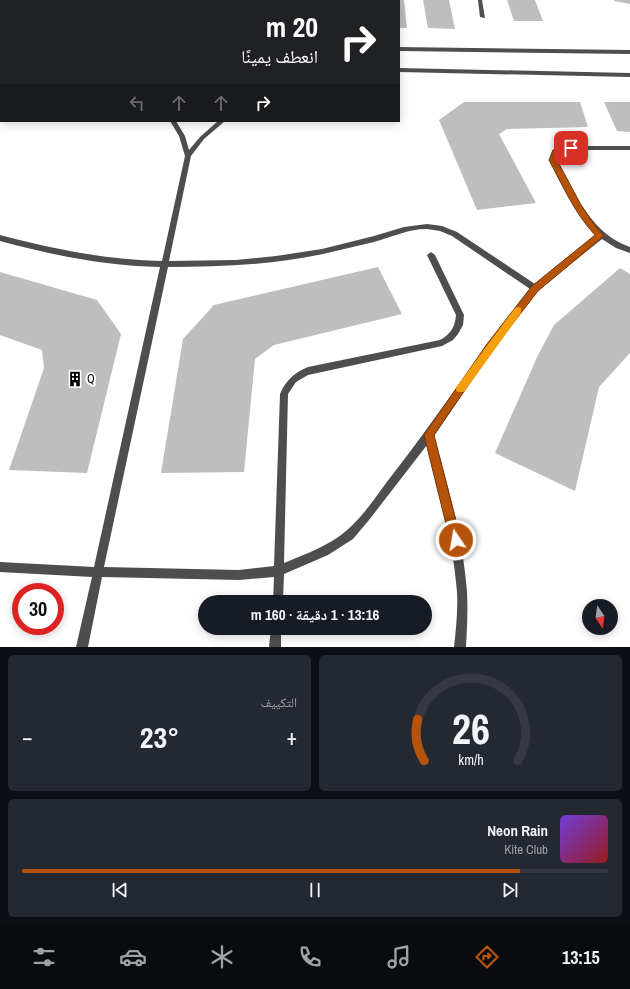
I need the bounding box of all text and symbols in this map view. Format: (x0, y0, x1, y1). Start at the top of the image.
text: 20 m (266, 8, 318, 46)
icon: right (332, 16, 384, 68)
text: انعطف يمينًا (241, 44, 318, 69)
icon: left (126, 92, 148, 114)
icon: ahead (168, 92, 190, 114)
icon: ahead (210, 92, 232, 114)
icon: right (252, 92, 274, 114)
pin (554, 131, 588, 165)
icon: arrive (560, 137, 582, 159)
building icon: Q (66, 370, 84, 388)
place label: Q (87, 371, 95, 387)
position arrow (435, 519, 477, 561)
speed limit sign: 30 (12, 583, 64, 635)
north arrow (582, 599, 618, 635)
map controls (582, 599, 618, 635)
text: 13:16 · 1 دقيقة · 160 m (251, 604, 379, 625)
text: التكييف (261, 694, 297, 711)
text: 26 (452, 701, 489, 757)
text: 23° (140, 717, 179, 757)
text: − (22, 722, 33, 752)
text: + (286, 722, 297, 752)
text: km/h (458, 750, 483, 769)
text: Neon Rain (487, 820, 548, 841)
text: Kite Club (504, 841, 548, 858)
icon: previous (109, 879, 131, 901)
icon: pause (304, 879, 326, 901)
icon: next (499, 879, 521, 901)
icon: filters (30, 943, 58, 971)
icon: car (119, 943, 147, 971)
icon: climate (208, 943, 236, 971)
icon: phone (296, 943, 324, 971)
icon: music (385, 943, 413, 971)
icon: directions (473, 943, 501, 971)
text: 13:15 (562, 945, 600, 970)

